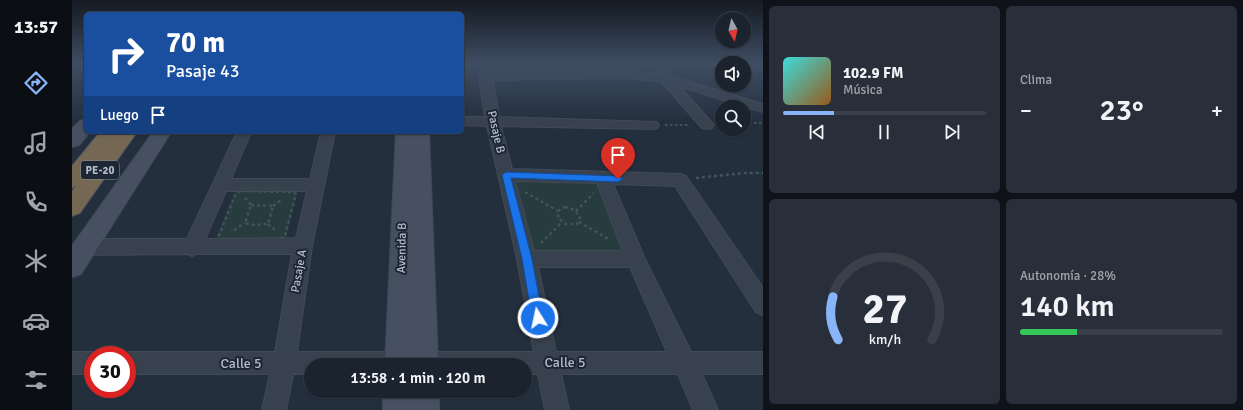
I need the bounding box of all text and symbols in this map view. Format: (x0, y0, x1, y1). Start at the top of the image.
north arrow (715, 12, 751, 48)
map controls (715, 12, 751, 136)
text: 13:57 (14, 16, 58, 38)
text: 70 m (166, 26, 225, 60)
icon: right (100, 28, 152, 80)
button: sound (715, 56, 751, 92)
text: Pasaje 43 (166, 60, 239, 82)
text: 102.9 FM (843, 64, 904, 82)
icon: directions (22, 69, 50, 97)
text: Clima (1020, 72, 1052, 88)
text: Música (843, 82, 883, 98)
text: 23° (1100, 92, 1143, 129)
text: − (1020, 97, 1032, 124)
text: + (1211, 97, 1223, 124)
button: search (715, 100, 751, 136)
icon: arrive (147, 104, 169, 126)
text: Luego (100, 106, 139, 124)
street label: Pasaje B (484, 109, 508, 155)
icon: previous (806, 121, 828, 143)
icon: pause (873, 121, 895, 143)
icon: next (941, 121, 963, 143)
icon: music (22, 129, 50, 157)
pin (601, 138, 635, 179)
icon: arrive (607, 144, 629, 166)
road number: PE-20 (81, 161, 119, 179)
icon: phone (22, 188, 50, 216)
street label: Avenida B (394, 223, 410, 273)
icon: climate (22, 247, 50, 275)
street label: Pasaje A (288, 248, 310, 294)
text: Autonomía · 28% (1020, 268, 1116, 284)
text: 27 (862, 283, 907, 334)
text: 140 km (1020, 288, 1115, 325)
position arrow (517, 297, 559, 339)
icon: car (22, 307, 50, 335)
text: km/h (868, 330, 901, 347)
speed limit sign: 30 (84, 346, 136, 398)
street label: Calle 5 (544, 354, 586, 371)
street label: Calle 5 (220, 355, 262, 372)
icon: filters (22, 366, 50, 394)
text: 13:58 · 1 min · 120 m (351, 369, 485, 387)

